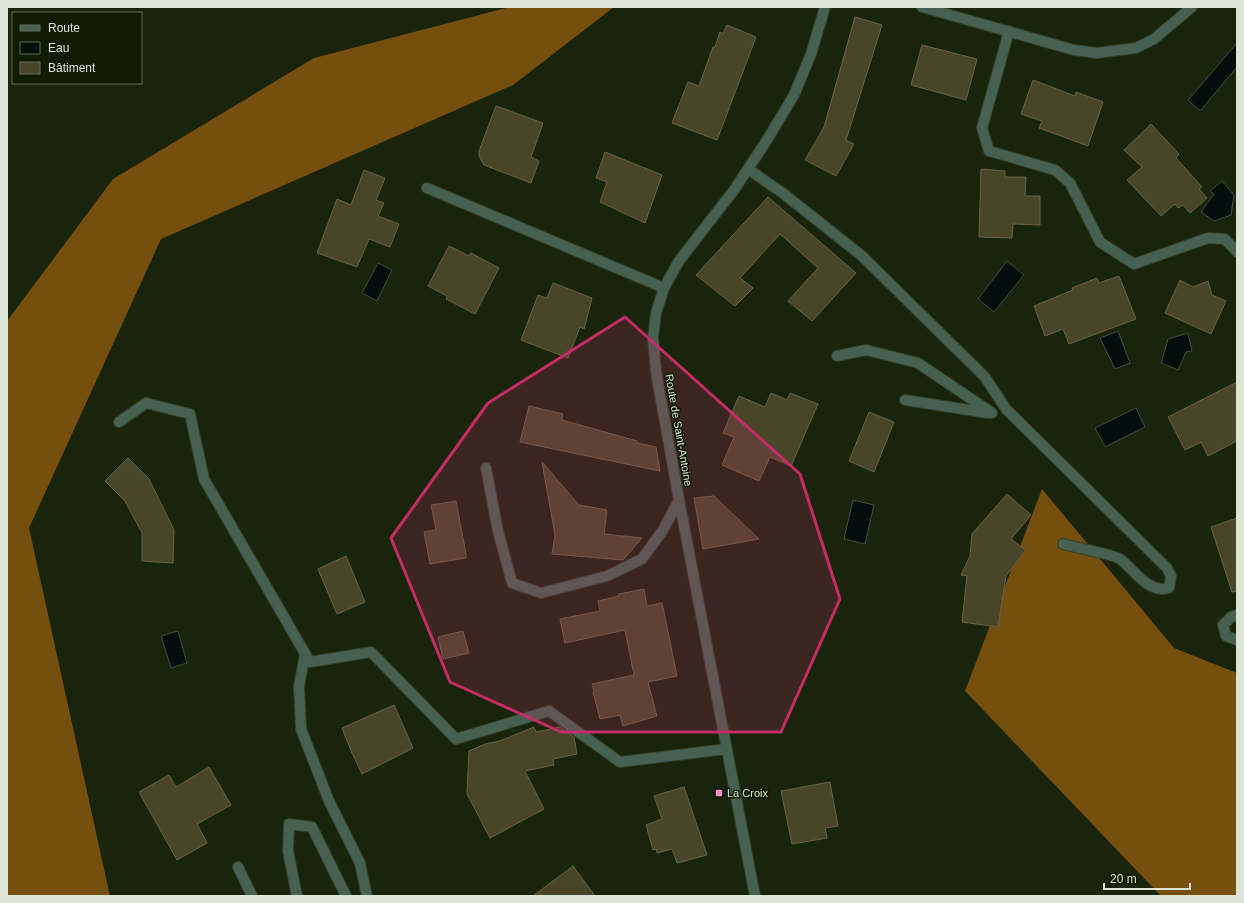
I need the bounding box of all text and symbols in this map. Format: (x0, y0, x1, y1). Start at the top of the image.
legend (12, 12, 142, 84)
text: Route (48, 21, 80, 35)
text: Eau (48, 41, 69, 55)
text: Bâtiment (48, 61, 96, 75)
street label: Route de Saint-Antoine (663, 373, 695, 487)
place label: La Croix (727, 787, 768, 799)
marker: La Croix (714, 788, 724, 798)
scale bar (1104, 865, 1190, 891)
text: 20 m (1110, 872, 1137, 886)

